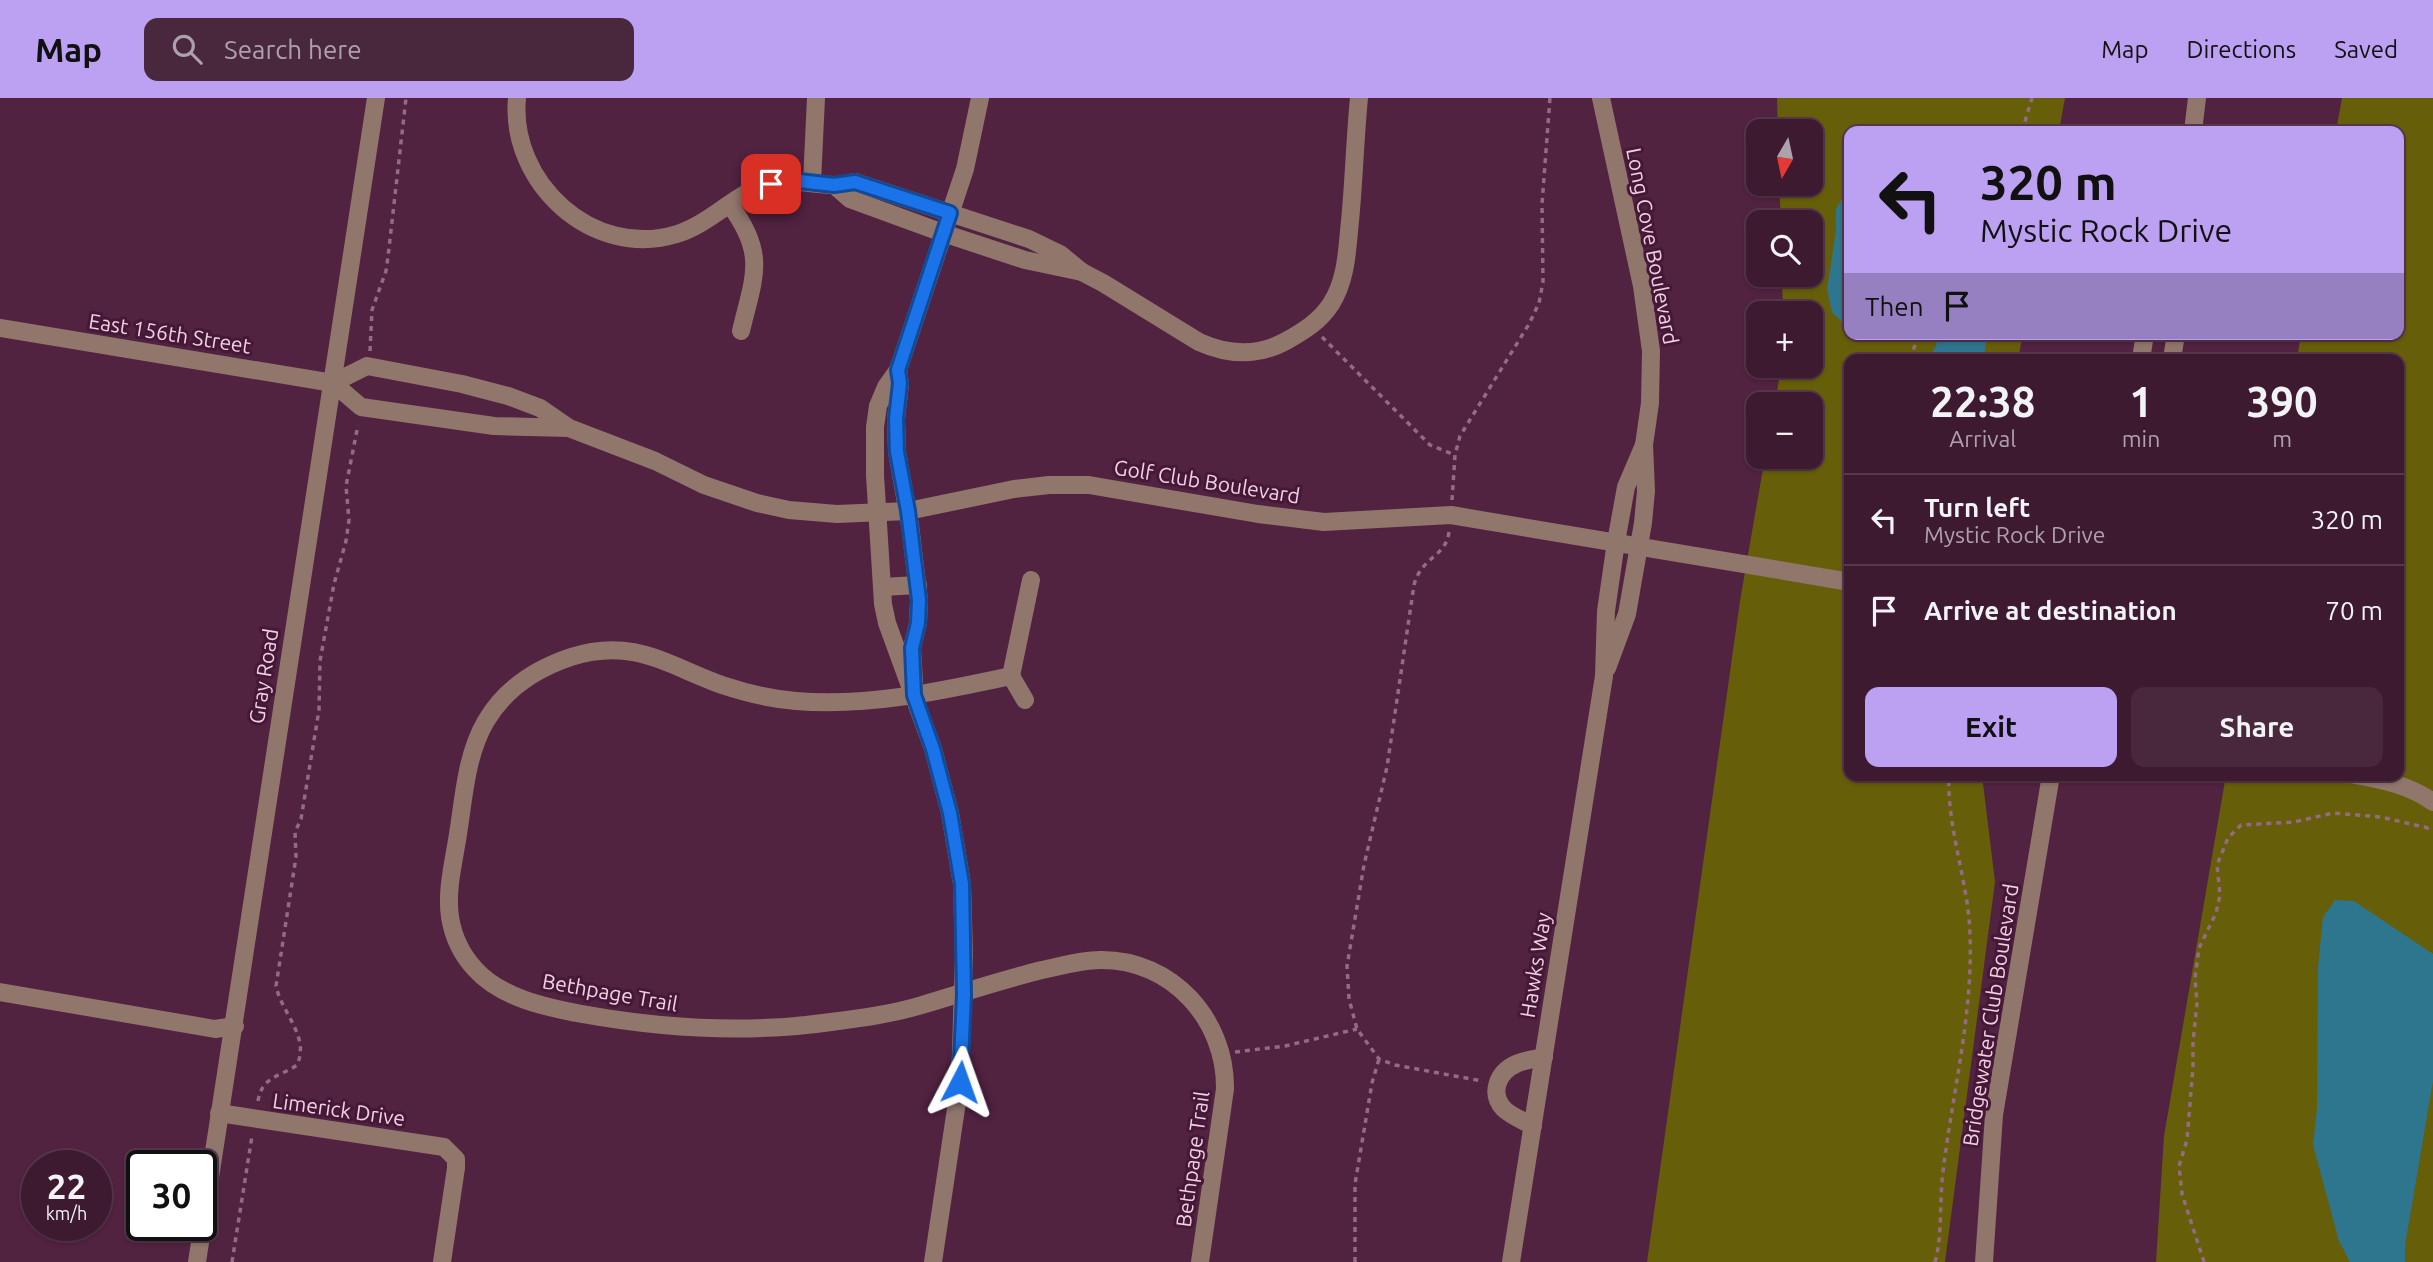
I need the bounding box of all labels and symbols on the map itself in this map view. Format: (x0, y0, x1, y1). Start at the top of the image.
north arrow (1746, 119, 1824, 196)
street label: Long Cove Boulevard (1622, 146, 1684, 346)
pin (741, 154, 801, 214)
street label: East 156th Street (87, 308, 253, 358)
street label: Golf Club Boulevard (1112, 454, 1302, 508)
street label: Gray Road (244, 627, 282, 725)
street label: Bridgewater Club Boulevard (1957, 882, 2023, 1148)
street label: Hawks Way (1515, 911, 1555, 1019)
street label: Bethpage Trail (540, 968, 680, 1016)
position arrow (923, 1045, 997, 1119)
street label: Limerick Drive (271, 1088, 407, 1130)
street label: Bethpage Trail (1171, 1089, 1213, 1229)
speed limit sign: 30 (126, 1150, 217, 1241)

